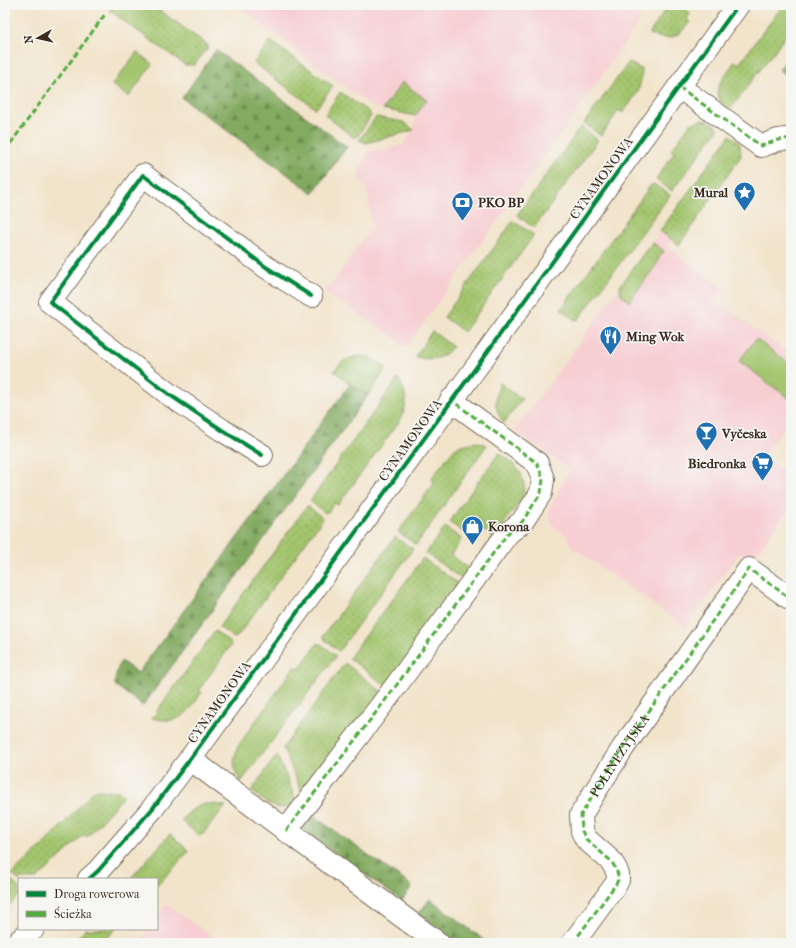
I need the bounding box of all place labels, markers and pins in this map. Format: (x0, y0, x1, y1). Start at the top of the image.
place icon: Mural (731, 179, 757, 212)
place label: Mural (693, 185, 728, 200)
bank icon: PKO BP (450, 189, 476, 222)
place label: PKO BP (478, 195, 524, 210)
restaurant icon: Ming Wok (598, 323, 624, 356)
place label: Ming Wok (625, 329, 685, 345)
bar icon: Vyčeska (693, 420, 719, 453)
place label: Vyčeska (721, 426, 768, 442)
supermarket icon: Biedronka (749, 450, 775, 483)
place label: Biedronka (688, 456, 747, 471)
shop icon: Korona (459, 513, 485, 546)
place label: Korona (488, 519, 530, 534)

